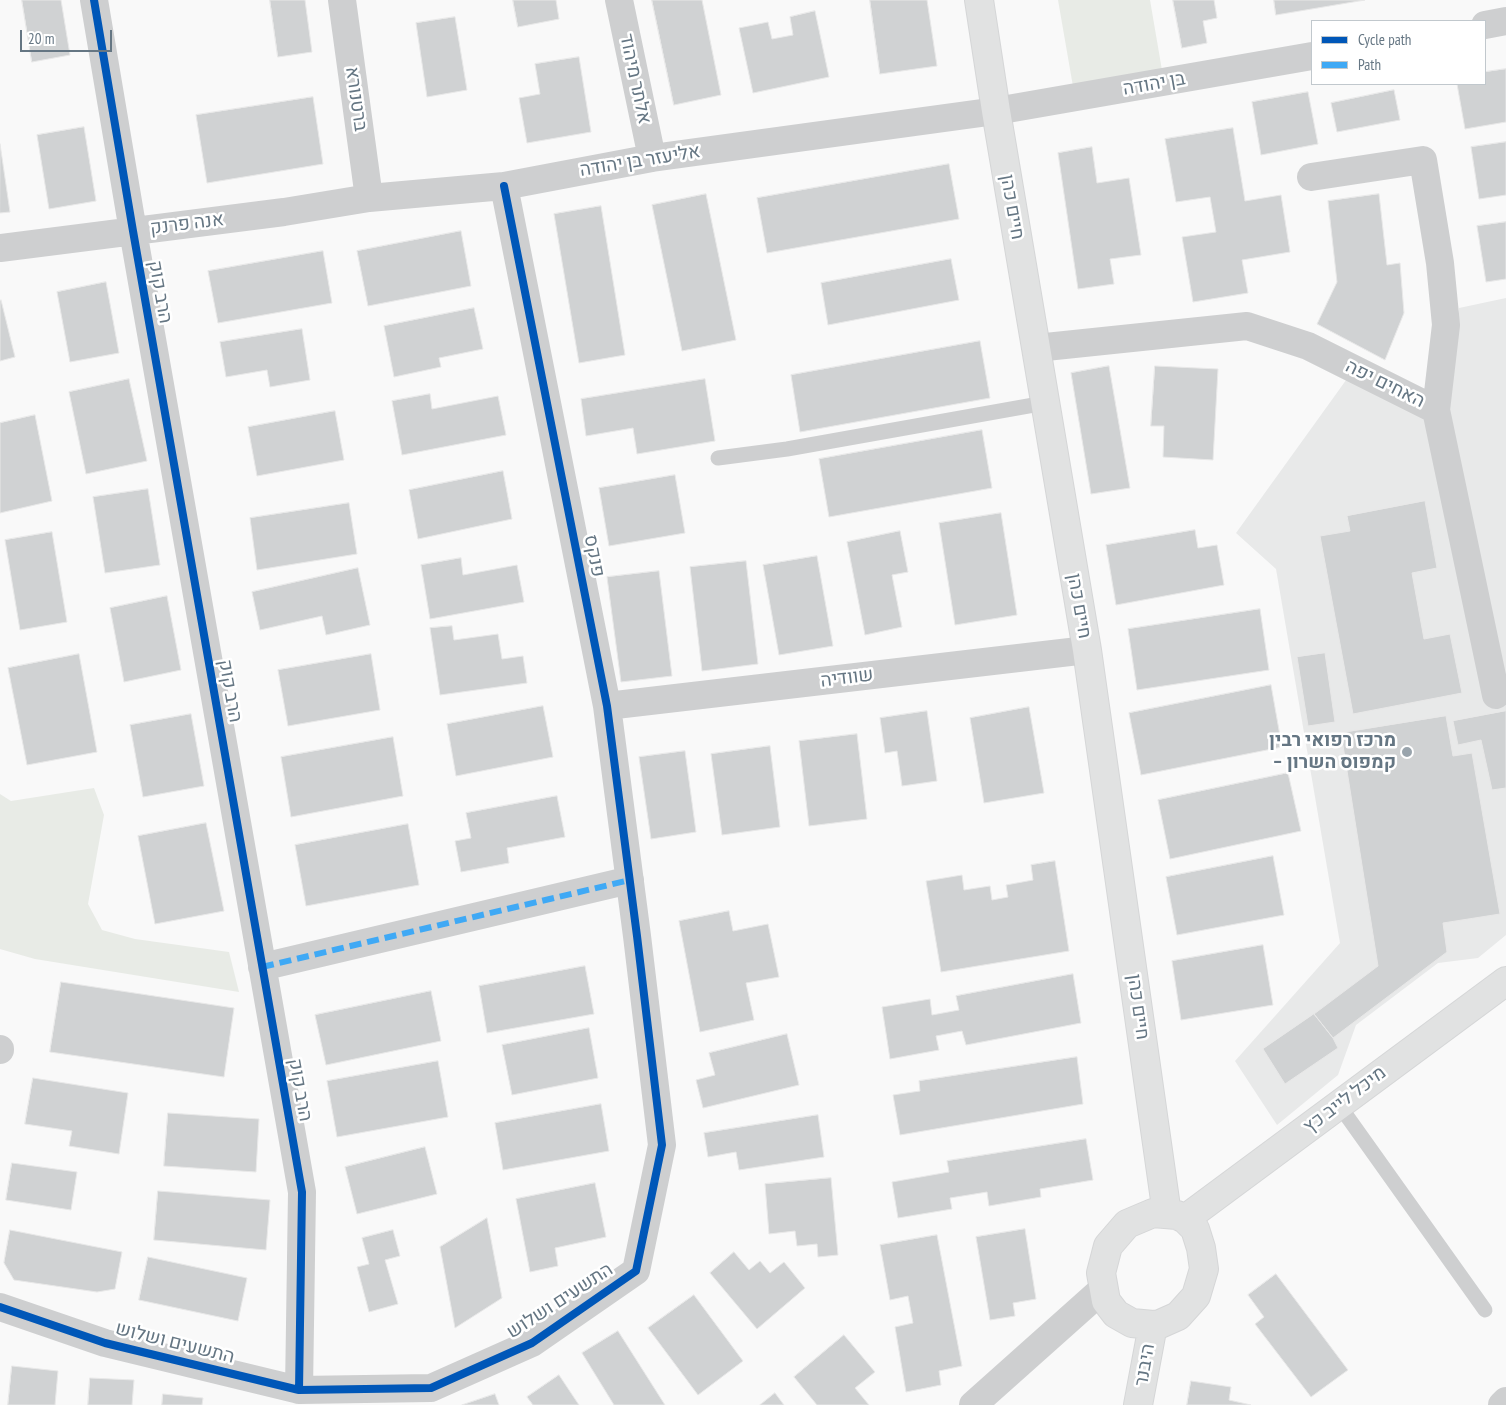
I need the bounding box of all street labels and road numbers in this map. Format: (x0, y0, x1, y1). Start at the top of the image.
street label: אלתר מיהוד (614, 32, 656, 126)
street label: ברטנורא (340, 65, 372, 133)
street label: בן יהודה (1121, 67, 1187, 101)
street label: אליעזר בן יהודה (578, 140, 702, 182)
street label: חיים כהן (995, 173, 1029, 241)
street label: אנה פרנק (149, 208, 225, 240)
street label: הרב קוק (143, 259, 177, 325)
street label: האחים יפה (1342, 355, 1428, 413)
street label: פנקס (579, 533, 609, 579)
street label: חיים כהן (1062, 572, 1096, 640)
street label: הרב קוק (213, 658, 247, 724)
street label: שוודיה (819, 663, 875, 693)
street label: חיים כהן (1122, 973, 1154, 1041)
street label: הרב קוק (283, 1057, 317, 1123)
street label: מיכל לייב כץ (1299, 1062, 1391, 1138)
street label: התשעים ושלוש (503, 1258, 617, 1344)
street label: התשעים ושלוש (113, 1317, 237, 1369)
street label: היבנר (1130, 1342, 1160, 1388)

